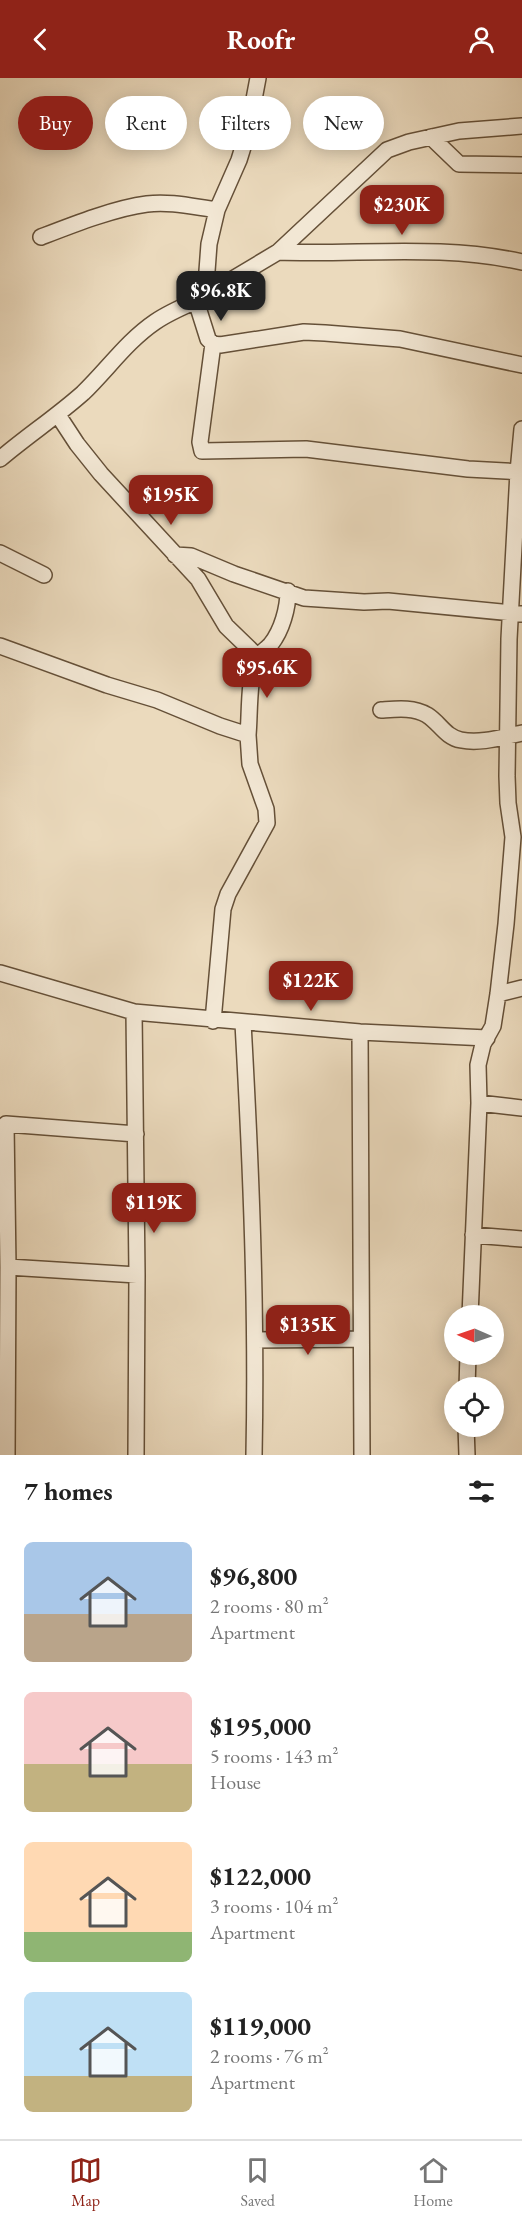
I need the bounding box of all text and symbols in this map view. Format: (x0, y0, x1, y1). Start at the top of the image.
text: Roofr (227, 22, 295, 57)
icon: back (24, 23, 57, 56)
icon: person (465, 23, 498, 56)
chip: Buy (18, 96, 93, 150)
chip: Rent (105, 96, 187, 150)
chip: Filters (199, 96, 291, 150)
chip: New (303, 96, 384, 150)
pin: $230K (360, 185, 444, 236)
text: $230K (374, 191, 430, 217)
pin: $96.8K (172, 271, 270, 322)
text: $96.8K (190, 277, 252, 303)
pin: $195K (129, 475, 213, 526)
text: $195K (143, 481, 199, 507)
pin: $95.6K (218, 648, 316, 699)
text: $95.6K (236, 654, 298, 680)
pin: $122K (269, 961, 353, 1012)
text: $122K (283, 967, 339, 993)
pin: $119K (112, 1183, 196, 1234)
text: $119K (126, 1189, 182, 1215)
pin: $135K (266, 1305, 350, 1356)
north arrow (444, 1305, 504, 1365)
map controls (444, 1305, 504, 1437)
text: $135K (280, 1311, 336, 1337)
button: locate (444, 1377, 504, 1437)
text: 7 homes (24, 1474, 113, 1508)
icon: filters (465, 1475, 498, 1508)
text: $96,800 (210, 1559, 297, 1593)
icon: home (72, 1566, 144, 1638)
text: 2 rooms · 80 m² (210, 1593, 329, 1619)
text: Apartment (210, 1619, 295, 1645)
text: $195,000 (210, 1709, 311, 1743)
icon: home (72, 1716, 144, 1788)
text: 5 rooms · 143 m² (210, 1743, 338, 1769)
text: House (210, 1769, 261, 1795)
text: $122,000 (210, 1859, 311, 1893)
icon: home (72, 1866, 144, 1938)
text: 3 rooms · 104 m² (210, 1893, 338, 1919)
text: Apartment (210, 1919, 295, 1945)
text: $119,000 (210, 2009, 311, 2043)
icon: home (72, 2016, 144, 2088)
text: 2 rooms · 76 m² (210, 2043, 329, 2069)
text: Apartment (210, 2069, 295, 2095)
tab: Map (69, 2154, 102, 2211)
tab: Saved (241, 2154, 275, 2211)
tab: Home (413, 2154, 453, 2211)

